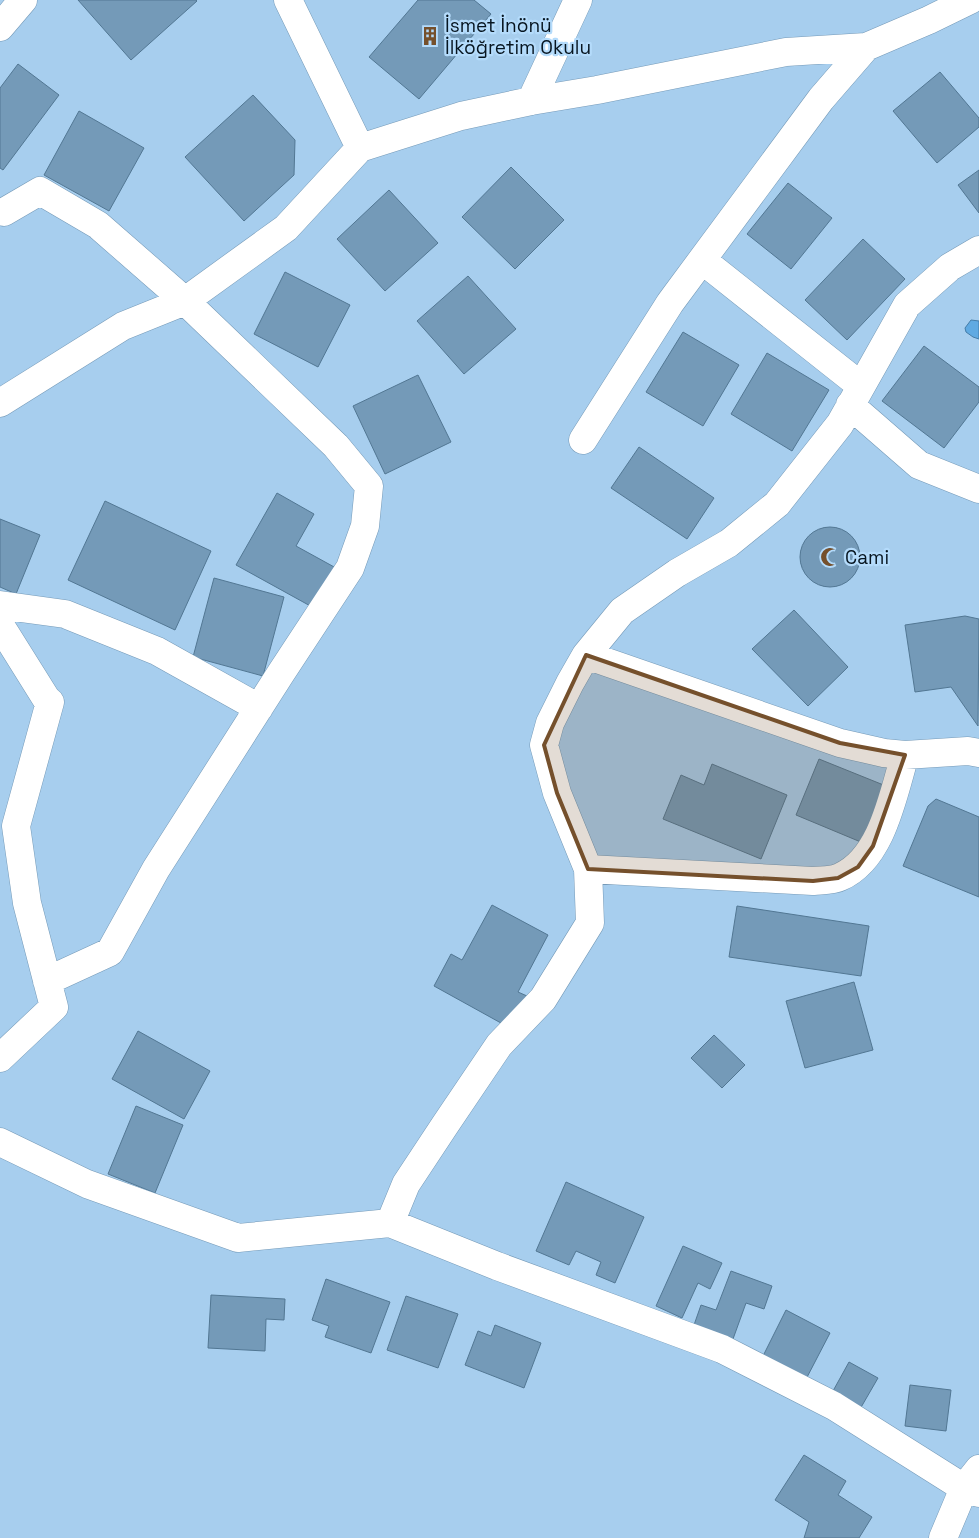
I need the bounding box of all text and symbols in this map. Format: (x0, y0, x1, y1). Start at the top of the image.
place label: İsmet İnönü İlköğretim Okulu (445, 13, 591, 60)
building icon: İsmet İnönü İlköğretim Okulu (419, 25, 441, 47)
place label: Cami (845, 545, 889, 570)
mosque icon: Cami (819, 546, 841, 568)

